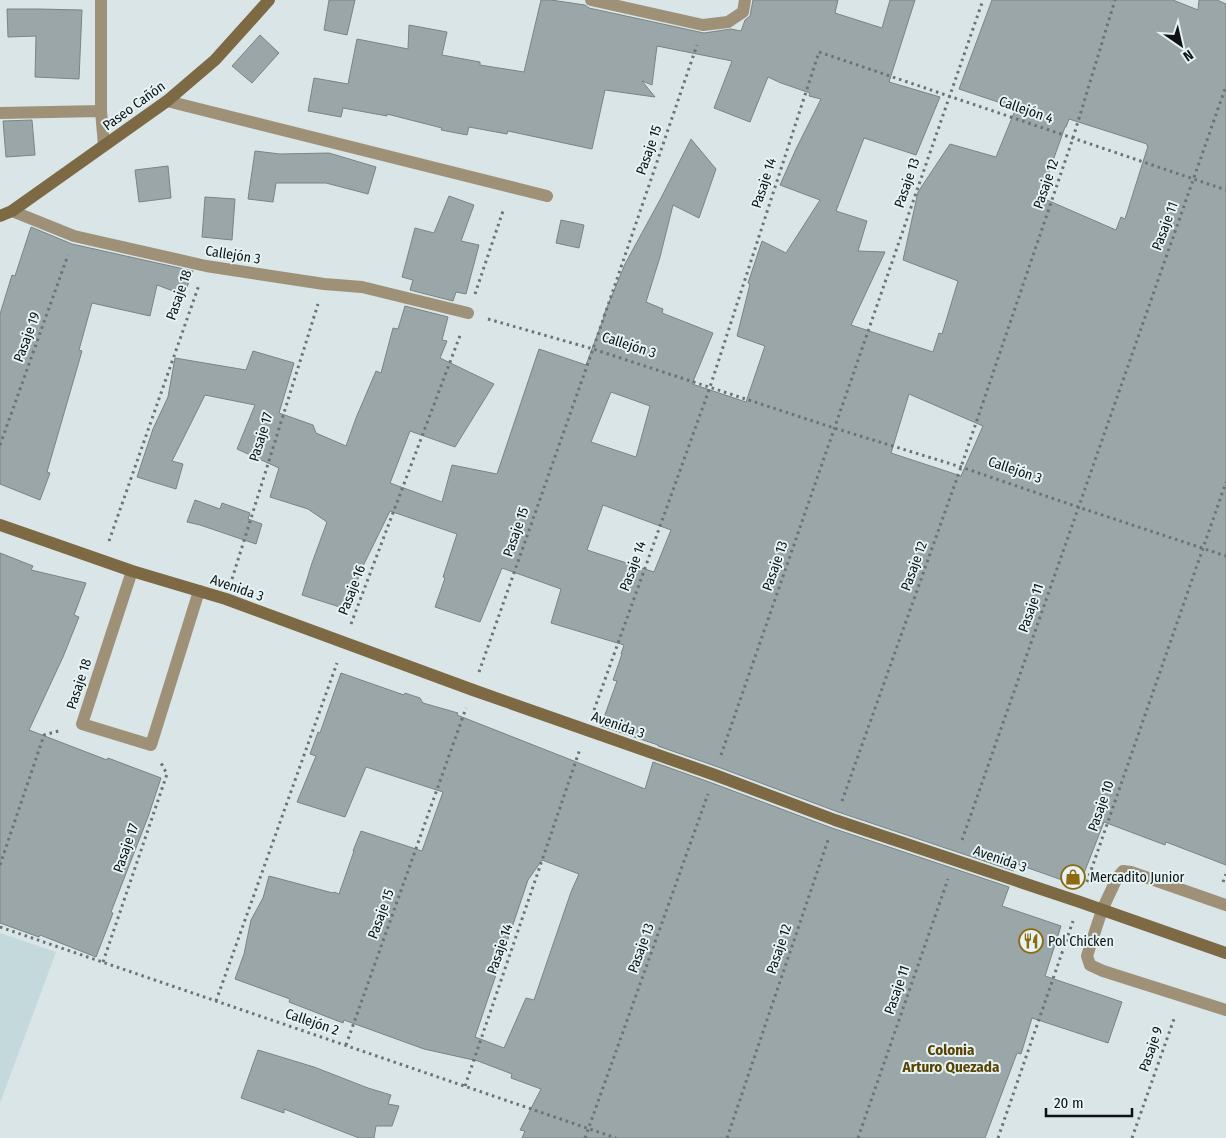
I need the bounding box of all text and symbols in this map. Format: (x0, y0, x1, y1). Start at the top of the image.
north arrow (1156, 20, 1206, 70)
text: N (1180, 46, 1196, 65)
street label: Paseo Cañón (100, 78, 168, 134)
street label: Callejón 4 (997, 93, 1056, 127)
street label: Pasaje 15 (633, 123, 665, 177)
street label: Pasaje 14 (748, 155, 780, 210)
street label: Pasaje 13 (891, 156, 923, 210)
street label: Pasaje 12 (1030, 157, 1062, 211)
street label: Pasaje 11 (1148, 199, 1182, 253)
street label: Callejón 3 (204, 242, 262, 268)
street label: Pasaje 18 (162, 268, 196, 322)
street label: Pasaje 19 (10, 310, 44, 364)
street label: Callejón 3 (600, 328, 658, 362)
street label: Pasaje 17 (245, 410, 277, 464)
street label: Callejón 3 (986, 453, 1044, 487)
street label: Pasaje 15 (500, 505, 532, 559)
street label: Pasaje 14 (616, 538, 650, 593)
street label: Pasaje 13 (759, 539, 791, 593)
street label: Pasaje 12 (897, 539, 931, 593)
street label: Pasaje 16 (335, 563, 369, 617)
street label: Avenida 3 (208, 571, 266, 605)
street label: Pasaje 11 (1015, 581, 1047, 635)
street label: Pasaje 18 (63, 657, 95, 711)
street label: Avenida 3 (589, 708, 647, 742)
street label: Pasaje 10 (1084, 778, 1118, 834)
street label: Pasaje 17 (110, 821, 142, 875)
street label: Avenida 3 (971, 842, 1029, 876)
shop icon: Mercadito Junior (1060, 864, 1086, 890)
place label: Mercadito Junior (1090, 869, 1185, 886)
street label: Pasaje 15 (364, 887, 398, 941)
street label: Pasaje 14 (484, 921, 517, 976)
street label: Pasaje 13 (624, 921, 658, 975)
street label: Pasaje 12 (763, 922, 795, 976)
restaurant icon: Pol Chicken (1018, 928, 1044, 954)
place label: Pol Chicken (1048, 933, 1114, 950)
street label: Pasaje 11 (881, 963, 913, 1017)
street label: Callejón 2 (283, 1005, 341, 1039)
street label: Pasaje 9 (1135, 1024, 1167, 1074)
district label: Colonia Arturo Quezada (902, 1041, 1000, 1076)
scale bar (1046, 1086, 1132, 1118)
text: 20 m (1054, 1094, 1084, 1112)

